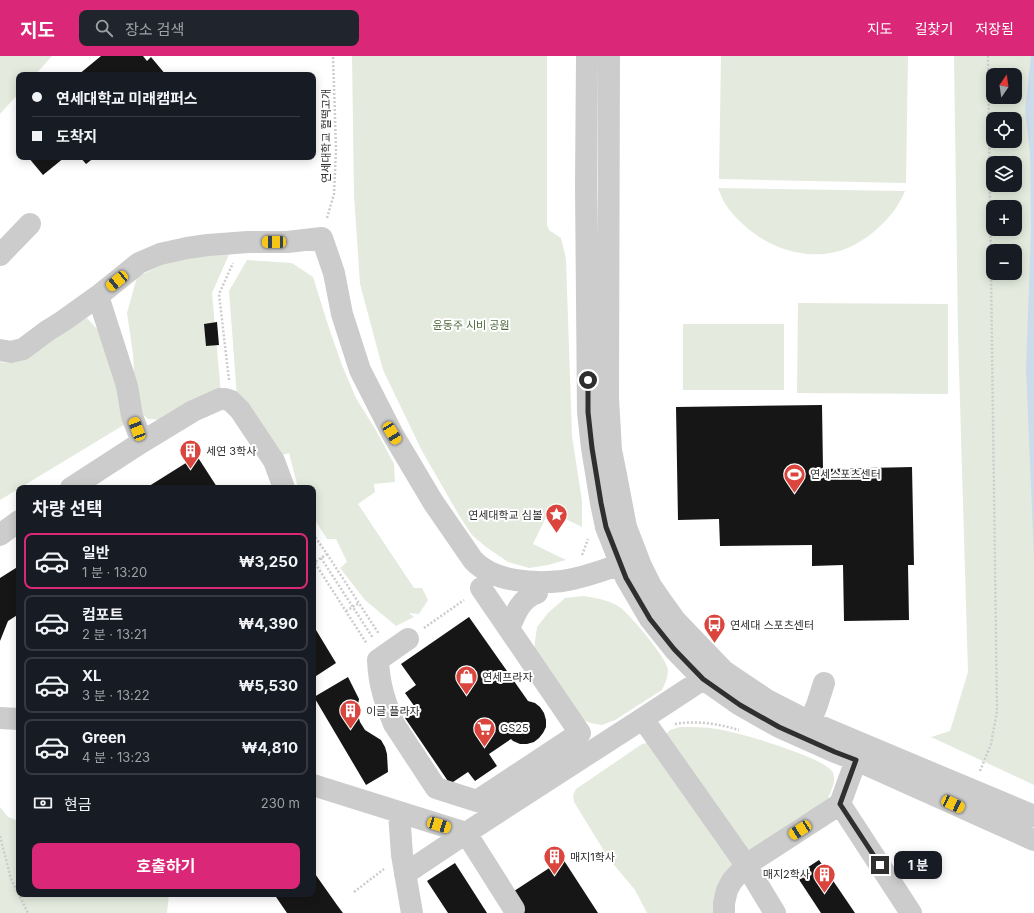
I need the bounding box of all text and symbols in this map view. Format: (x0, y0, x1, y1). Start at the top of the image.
search box (79, 10, 359, 46)
icon: search (93, 17, 115, 39)
text: 지도 (20, 19, 55, 42)
text: 장소 검색 (125, 20, 184, 39)
text: 지도 (867, 20, 893, 37)
text: 길찾기 (915, 20, 953, 37)
text: 저장됨 (975, 20, 1014, 37)
north arrow (986, 68, 1022, 104)
map controls (986, 68, 1022, 280)
text: 연세대학교 미래캠퍼스 (56, 89, 198, 108)
street label: 연세대학교 헐떡고개 (319, 89, 333, 183)
button: locate (986, 112, 1022, 148)
text: 도착지 (56, 127, 97, 146)
button: layers (986, 156, 1022, 192)
button: + (986, 200, 1022, 236)
car (262, 236, 286, 248)
button: − (986, 244, 1022, 280)
car (104, 269, 130, 293)
park label: 윤동주 시비 공원 (432, 318, 510, 332)
route start (579, 371, 597, 389)
car (127, 416, 147, 442)
car (381, 420, 403, 446)
building icon: 세연 3학사 (177, 438, 203, 471)
place label: 세연 3학사 (206, 444, 256, 458)
sports icon: 연세스포츠센터 (782, 461, 808, 494)
place label: 연세스포츠센터 (810, 467, 881, 481)
text: 차량 선택 (32, 498, 103, 519)
place icon: 연세대학교 심볼 (544, 502, 570, 535)
place label: 연세대학교 심볼 (468, 508, 542, 522)
icon: car (34, 543, 70, 579)
text: 일반 (82, 543, 110, 562)
text: ₩3,250 (239, 552, 298, 571)
text: 1 분 · 13:20 (82, 564, 147, 580)
icon: car (34, 605, 70, 641)
text: 컴포트 (82, 605, 123, 624)
bus stop icon: 연세대 스포츠센터 (701, 612, 727, 645)
text: ₩4,390 (239, 614, 298, 633)
place label: 연세대 스포츠센터 (730, 618, 814, 632)
text: 2 분 · 13:21 (82, 626, 147, 642)
shop icon: 연세프라자 (453, 664, 479, 697)
text: XL (82, 666, 102, 685)
icon: car (34, 667, 70, 703)
place label: 연세프라자 (482, 670, 533, 684)
text: ₩5,530 (239, 676, 298, 695)
text: 3 분 · 13:22 (82, 687, 150, 703)
building icon: 이글 플라자 (338, 698, 364, 731)
place label: 이글 플라자 (366, 704, 420, 718)
supermarket icon: GS25 (471, 715, 497, 748)
place label: GS25 (500, 721, 529, 735)
text: Green (82, 728, 126, 747)
icon: car (34, 729, 70, 765)
text: ₩4,810 (242, 738, 298, 757)
text: 4 분 · 13:23 (82, 749, 150, 765)
icon: cash (32, 792, 54, 814)
car (940, 793, 966, 815)
text: 현금 (64, 795, 92, 814)
text: 230 m (261, 795, 300, 811)
car (426, 816, 452, 834)
car (787, 818, 813, 842)
button: 호출하기 (32, 843, 300, 889)
building icon: 매지1학사 (542, 844, 568, 877)
place label: 매지1학사 (570, 850, 615, 864)
callout: 1 분 (894, 851, 942, 879)
route end (871, 856, 889, 874)
text: 1 분 (908, 857, 928, 873)
building icon: 매지2학사 (812, 861, 838, 894)
place label: 매지2학사 (763, 867, 810, 881)

